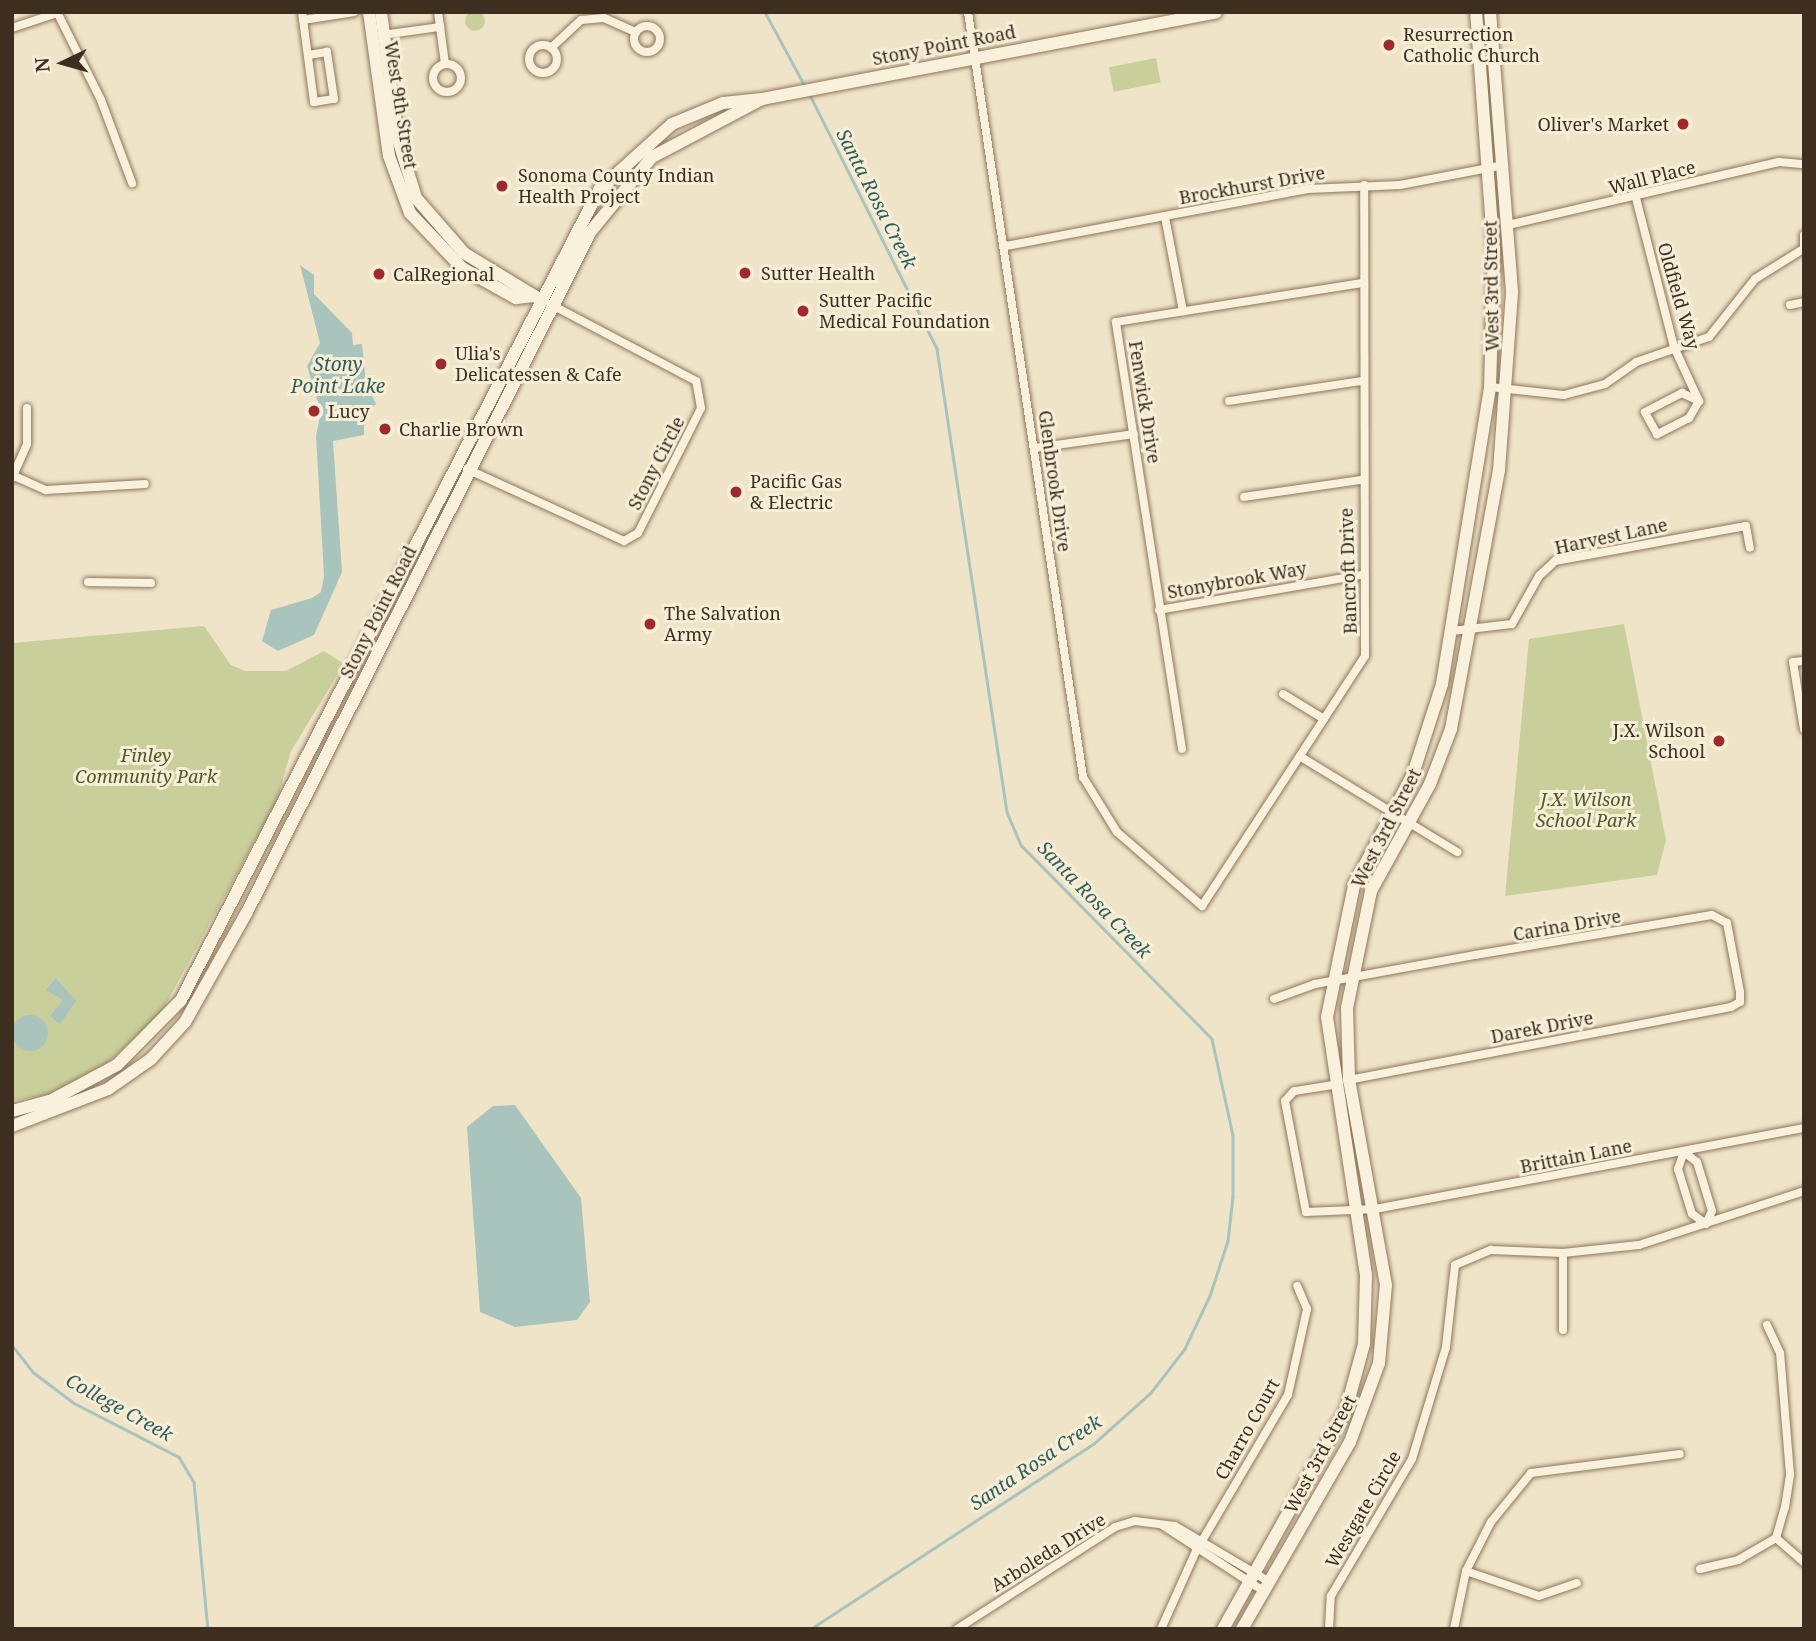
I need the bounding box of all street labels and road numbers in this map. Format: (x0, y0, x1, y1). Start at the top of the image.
street label: Stony Point Road (870, 21, 1018, 69)
street label: West 9th Street (380, 39, 422, 171)
street label: Wall Place (1606, 156, 1698, 198)
street label: Brockhurst Drive (1177, 162, 1327, 208)
street label: West 3rd Street (1479, 220, 1503, 352)
street label: Oldfield Way (1653, 240, 1705, 352)
street label: Fenwick Drive (1125, 339, 1165, 465)
street label: Glenbrook Drive (1034, 409, 1076, 553)
street label: Stony Circle (623, 413, 689, 513)
street label: Bancroft Drive (1335, 508, 1361, 634)
street label: Harvest Lane (1553, 514, 1669, 558)
street label: Stony Point Road (335, 542, 421, 682)
street label: Stonybrook Way (1166, 557, 1308, 603)
street label: West 3rd Street (1347, 765, 1425, 891)
street label: Carina Drive (1511, 905, 1623, 945)
street label: Darek Drive (1489, 1006, 1595, 1048)
street label: Brittain Lane (1518, 1135, 1634, 1177)
street label: Charro Court (1210, 1375, 1284, 1483)
street label: West 3rd Street (1280, 1391, 1360, 1517)
street label: Westgate Circle (1321, 1447, 1405, 1571)
street label: Arboleda Drive (987, 1508, 1109, 1596)

